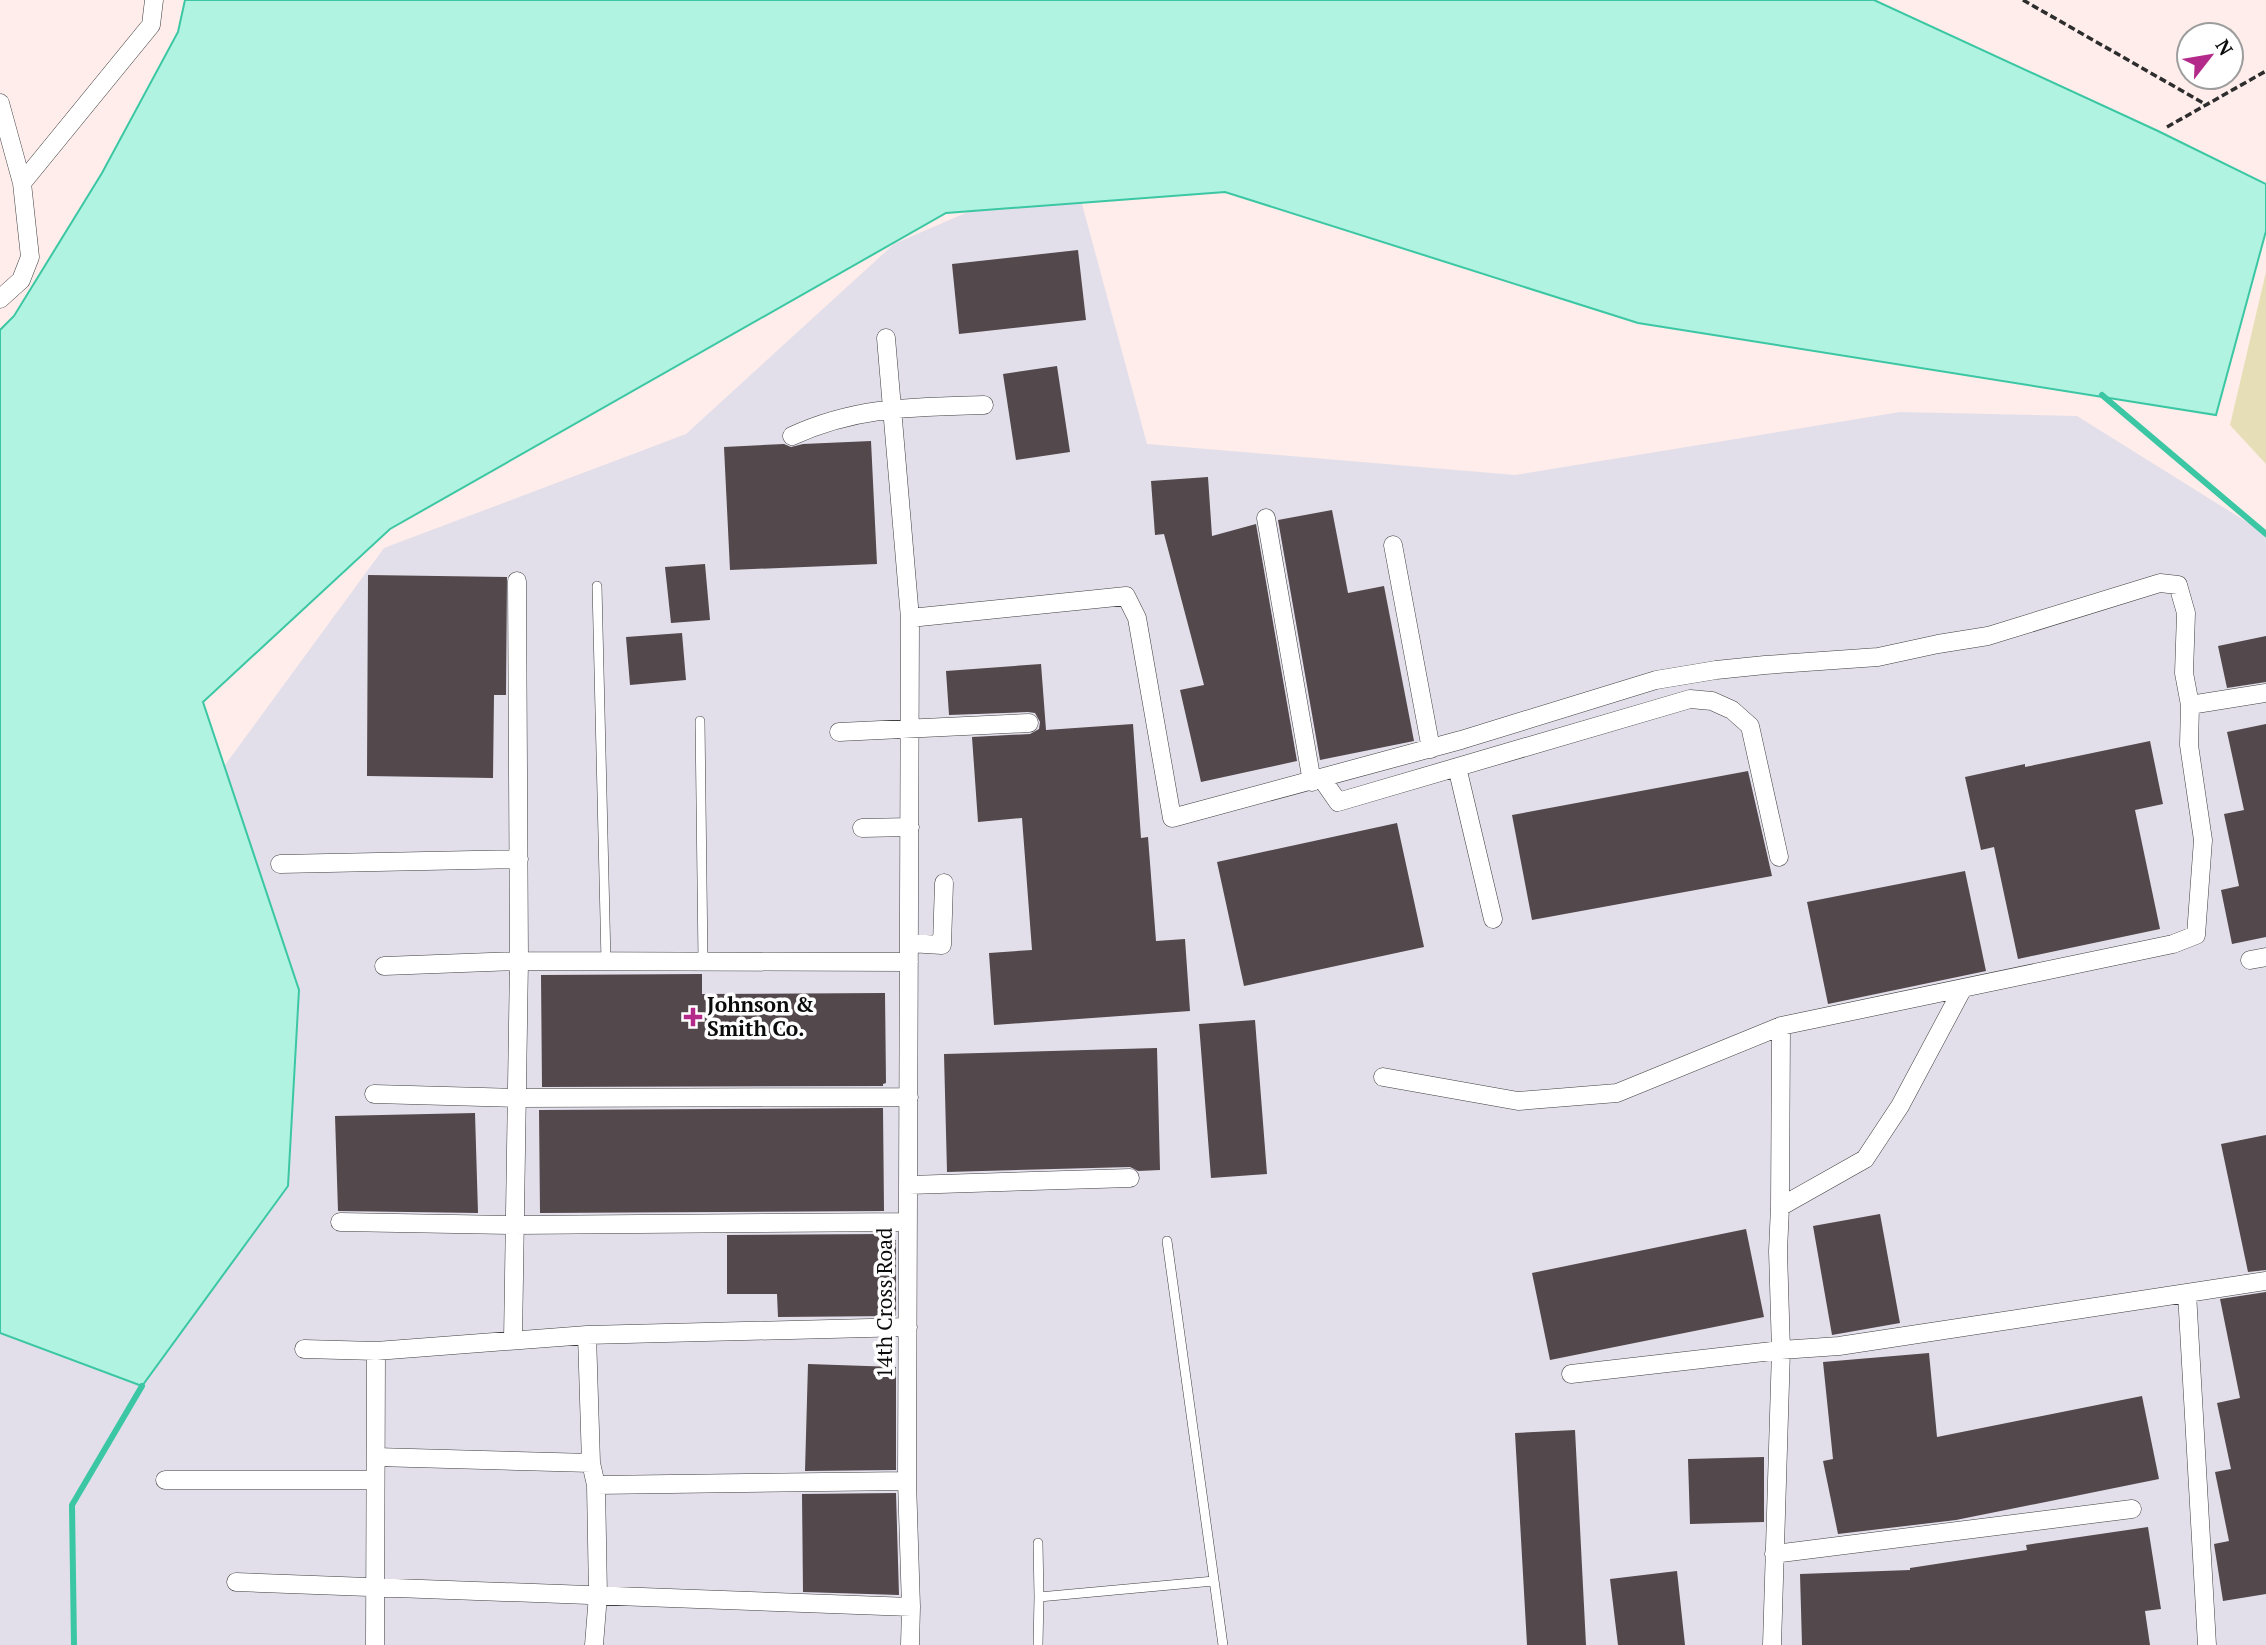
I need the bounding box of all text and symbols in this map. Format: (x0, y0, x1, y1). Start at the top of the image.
north arrow (2175, 21, 2245, 91)
text: N (2211, 34, 2240, 60)
place label: Johnson & Smith Co. (707, 990, 814, 1042)
marker: Johnson & Smith Co. (685, 1009, 701, 1025)
street label: 14th Cross Road (870, 1227, 898, 1378)

